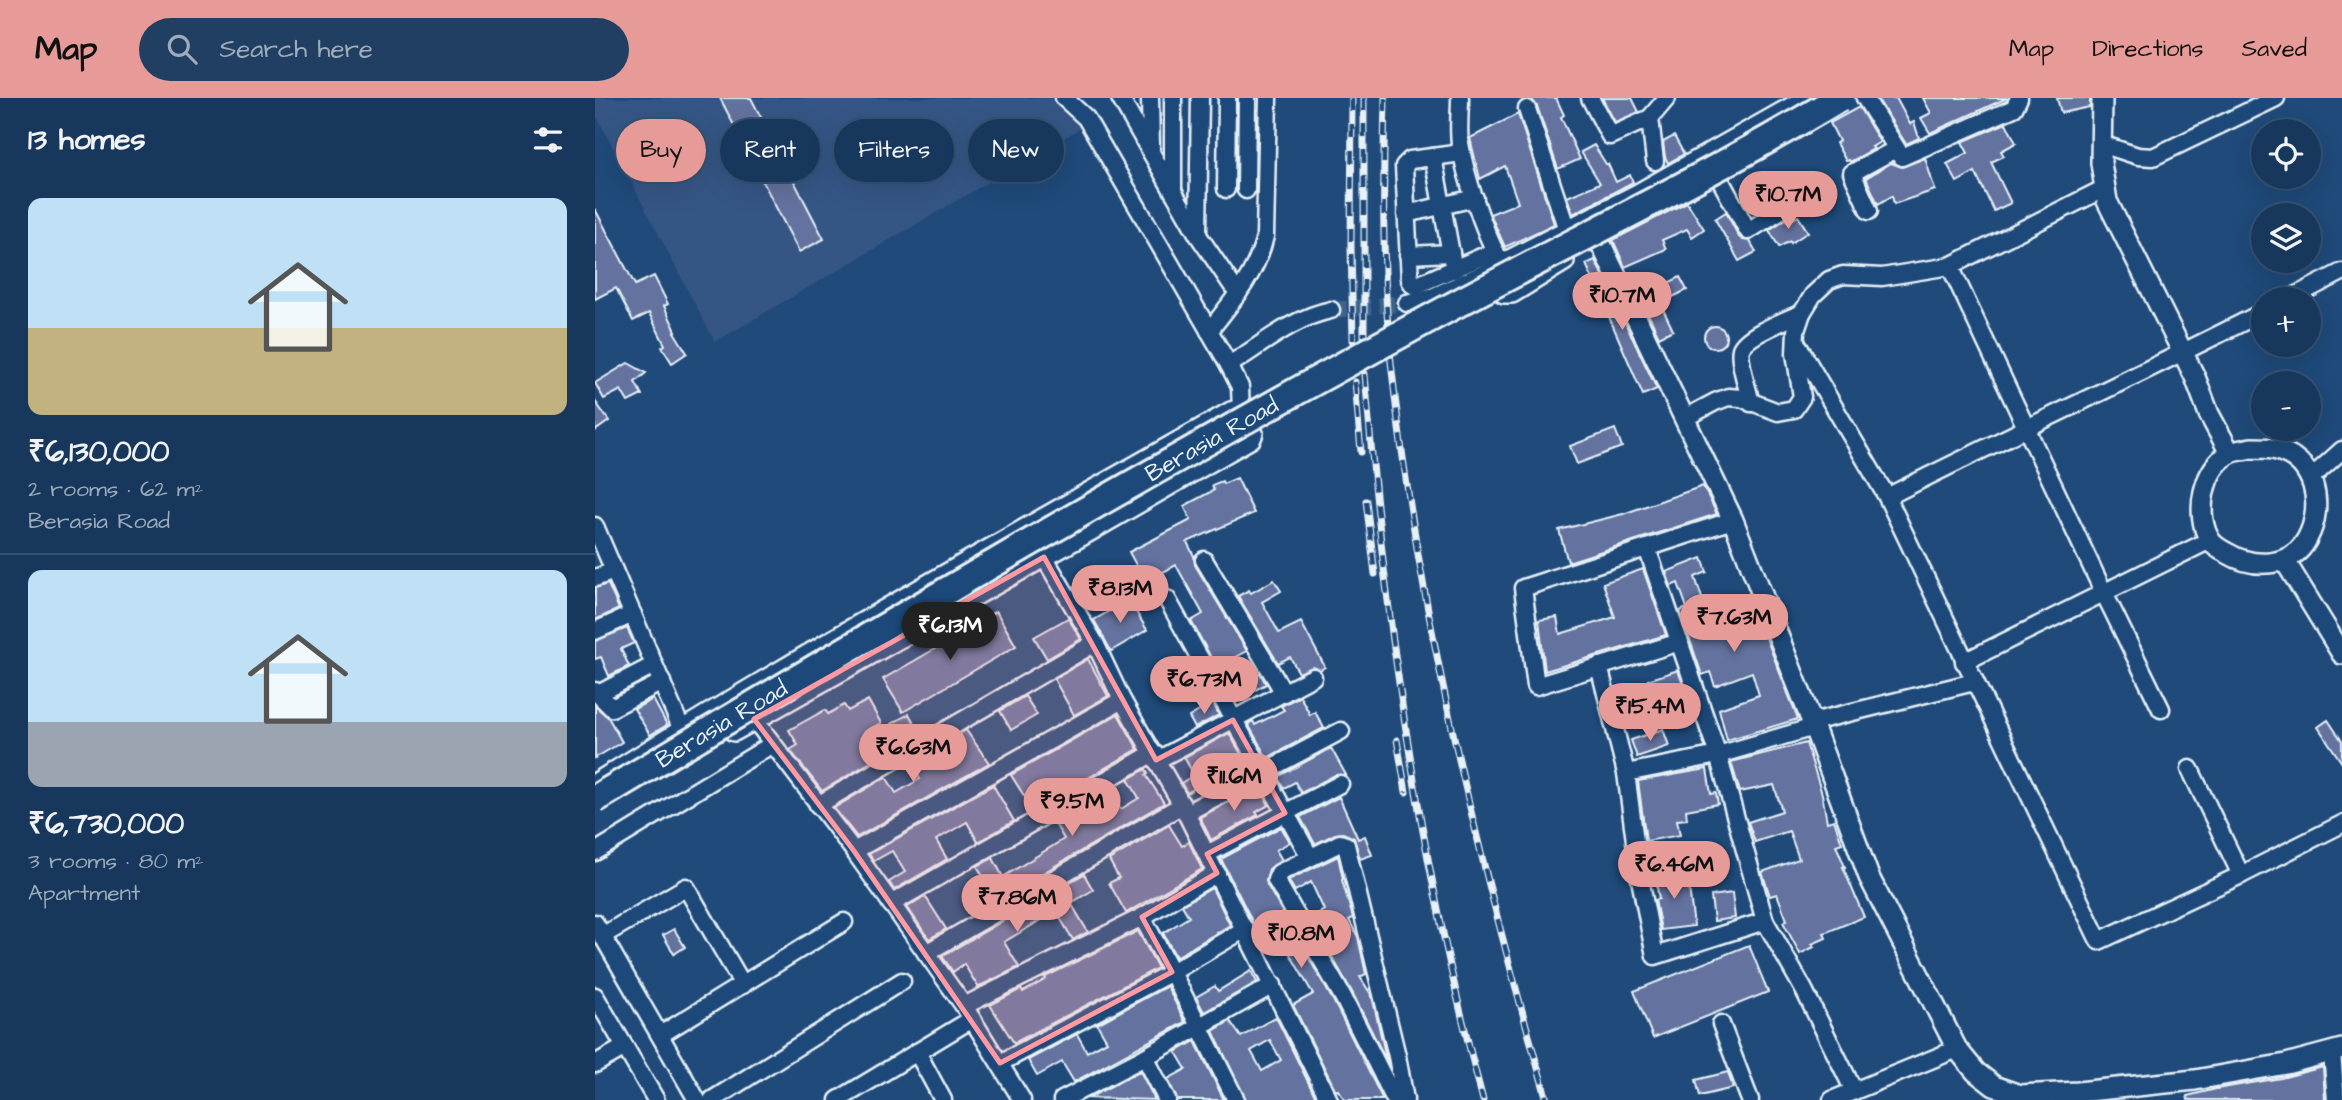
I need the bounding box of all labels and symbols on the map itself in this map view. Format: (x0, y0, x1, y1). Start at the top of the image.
pin: ₹10.7M (1731, 172, 1845, 231)
pin: ₹10.7M (1565, 272, 1679, 332)
street label: Berasia Road (1139, 389, 1285, 491)
pin: ₹8.13M (1063, 566, 1177, 625)
pin: ₹7.63M (1677, 594, 1791, 654)
pin: ₹6.13M (893, 602, 1007, 662)
pin: ₹6.73M (1147, 656, 1261, 716)
street label: Berasia Road (649, 672, 794, 777)
pin: ₹15.4M (1593, 684, 1707, 743)
pin: ₹6.63M (856, 724, 970, 784)
pin: ₹11.6M (1177, 754, 1291, 813)
pin: ₹9.5M (1023, 778, 1121, 838)
pin: ₹6.46M (1617, 842, 1731, 901)
pin: ₹7.86M (960, 874, 1074, 934)
pin: ₹10.8M (1244, 910, 1358, 970)

